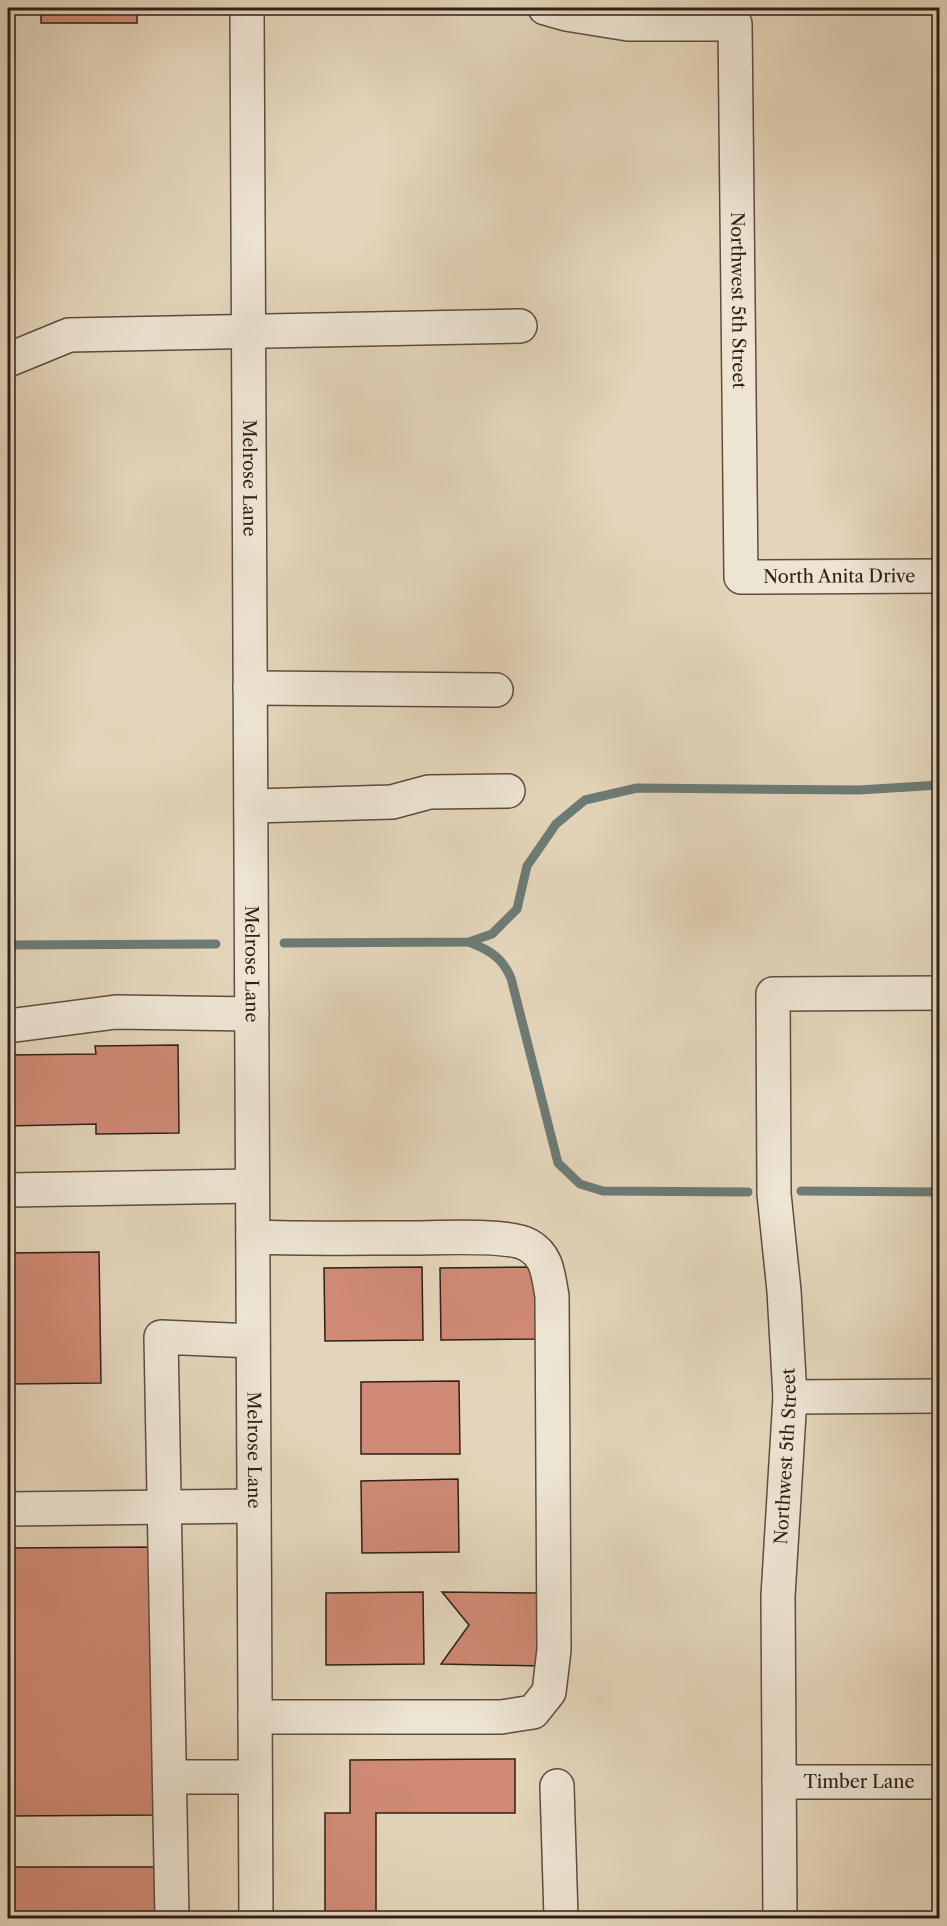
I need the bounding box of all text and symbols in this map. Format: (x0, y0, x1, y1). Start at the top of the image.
street label: Northwest 5th Street (726, 212, 750, 390)
street label: Melrose Lane (238, 419, 260, 537)
street label: North Anita Drive (763, 565, 915, 588)
street label: Melrose Lane (240, 905, 263, 1023)
street label: Northwest 5th Street (770, 1367, 801, 1545)
street label: Melrose Lane (243, 1391, 265, 1509)
street label: Timber Lane (803, 1771, 915, 1793)

